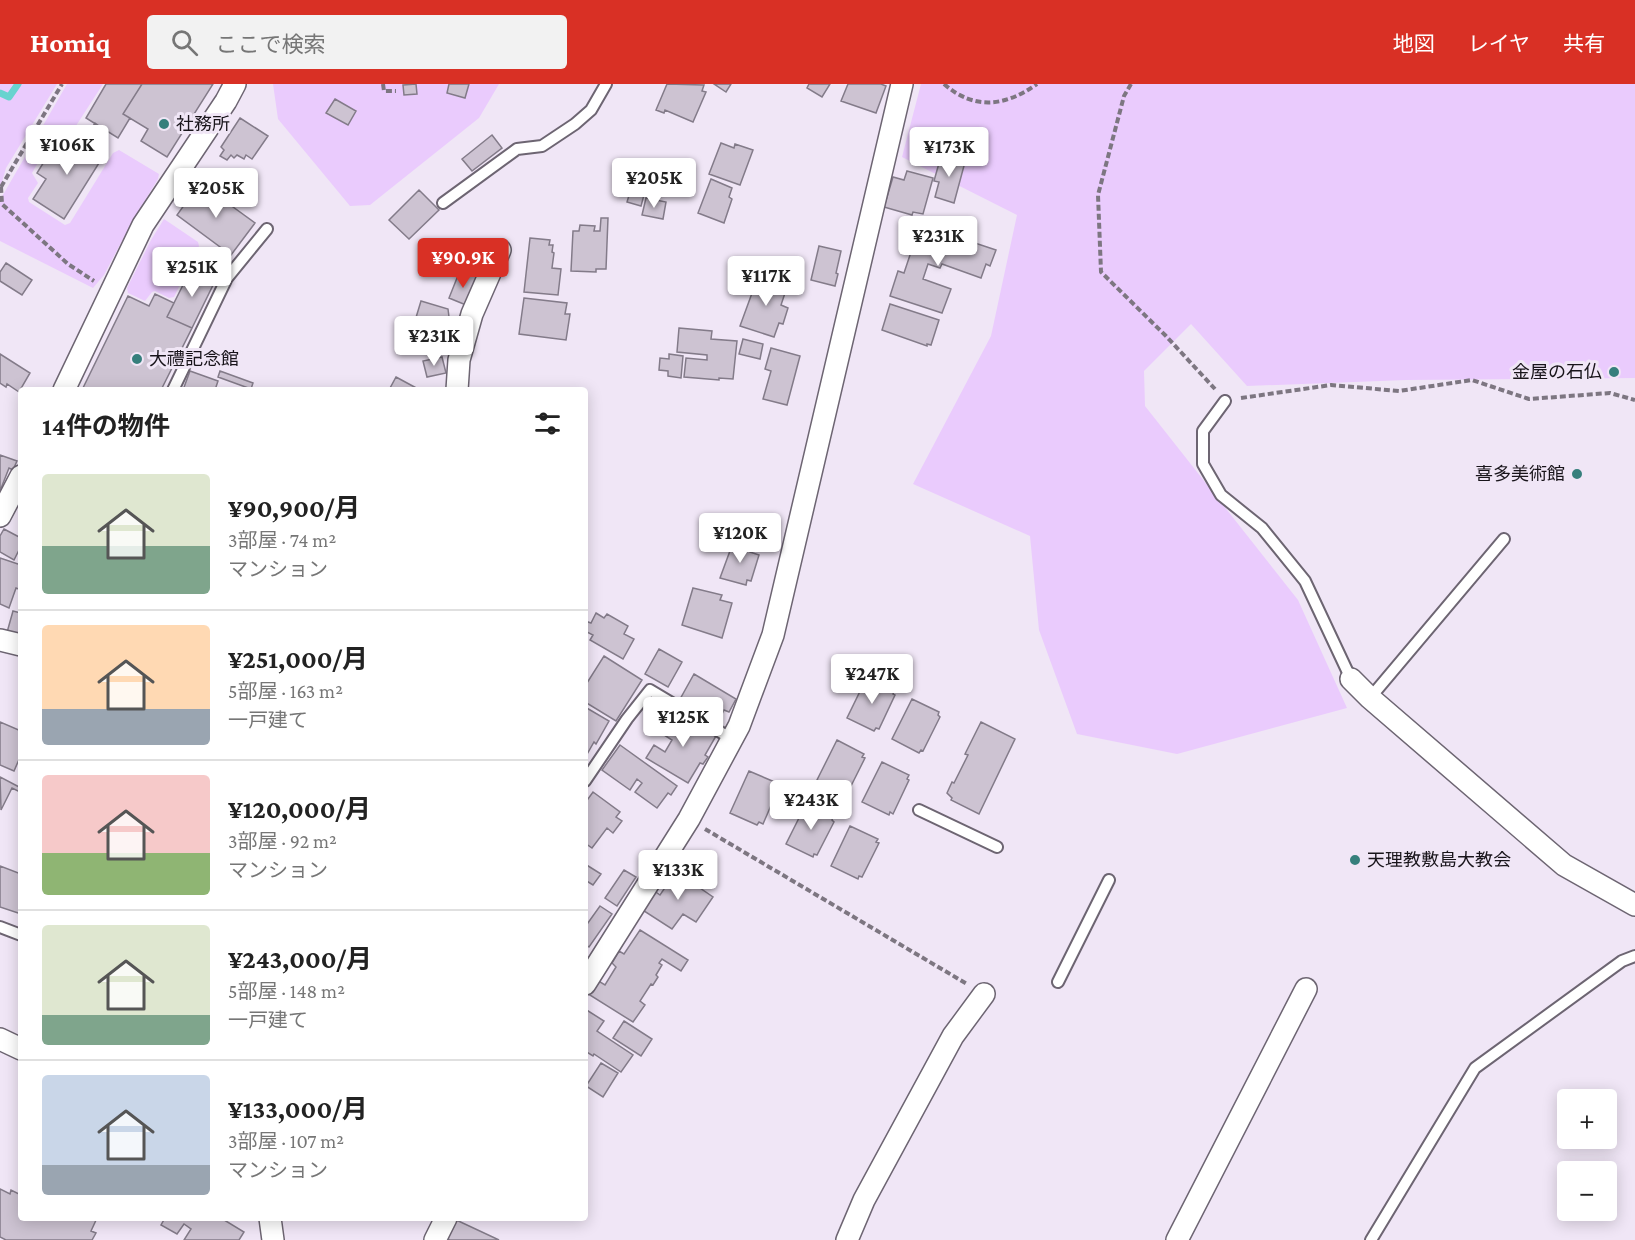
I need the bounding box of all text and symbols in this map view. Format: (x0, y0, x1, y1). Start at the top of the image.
search box (147, 15, 567, 69)
icon: search (168, 26, 201, 59)
text: Homiq (30, 27, 111, 58)
text: ここで検索 (216, 32, 326, 57)
text: 地図 (1393, 32, 1435, 56)
text: レイヤ (1468, 32, 1530, 56)
text: 共有 (1563, 32, 1605, 56)
place label: 社務所 (176, 114, 230, 134)
marker: 社務所 (157, 117, 171, 131)
pin: ¥106K (25, 125, 109, 176)
pin: ¥173K (907, 127, 991, 178)
text: ¥106K (40, 133, 94, 155)
text: ¥173K (924, 135, 974, 157)
pin: ¥205K (612, 158, 696, 209)
text: ¥205K (626, 166, 682, 188)
pin: ¥205K (174, 168, 258, 219)
text: ¥205K (188, 176, 244, 198)
pin: ¥231K (896, 216, 980, 267)
text: ¥231K (912, 224, 964, 246)
pin: ¥90.9K (414, 238, 512, 289)
text: ¥90.9K (432, 246, 494, 268)
pin: ¥251K (150, 247, 234, 298)
text: ¥251K (166, 255, 218, 277)
pin: ¥117K (724, 256, 808, 307)
text: ¥117K (742, 264, 790, 286)
pin: ¥231K (392, 316, 476, 367)
text: ¥231K (408, 324, 460, 346)
place label: 大禮記念館 (149, 349, 239, 369)
marker: 大禮記念館 (130, 352, 144, 366)
place label: 金屋の石仏 (1512, 362, 1602, 382)
marker: 金屋の石仏 (1607, 365, 1621, 379)
icon: filters (531, 407, 564, 440)
text: 14件の物件 (42, 412, 170, 441)
place label: 喜多美術館 (1475, 464, 1565, 484)
marker: 喜多美術館 (1570, 467, 1584, 481)
text: ¥90,900/月 (228, 494, 360, 523)
icon: home (90, 498, 162, 570)
pin: ¥120K (698, 513, 782, 564)
text: ¥120K (713, 521, 767, 543)
text: 3部屋 · 74 m² (228, 529, 336, 551)
text: マンション (228, 558, 328, 580)
text: ¥251,000/月 (228, 645, 368, 674)
icon: home (90, 649, 162, 721)
pin: ¥247K (830, 654, 914, 705)
text: ¥247K (845, 662, 899, 684)
text: 5部屋 · 163 m² (228, 680, 343, 702)
pin: ¥125K (641, 697, 725, 748)
text: ¥125K (657, 705, 709, 727)
text: 一戸建て (228, 709, 308, 731)
pin: ¥243K (769, 780, 853, 831)
text: ¥243K (784, 788, 838, 810)
text: ¥120,000/月 (228, 795, 371, 824)
icon: home (90, 799, 162, 871)
text: 3部屋 · 92 m² (228, 830, 337, 852)
pin: ¥133K (636, 850, 720, 901)
place label: 天理教敷島大教会 (1367, 850, 1511, 870)
marker: 天理教敷島大教会 (1348, 853, 1362, 867)
text: ¥133K (652, 858, 704, 880)
text: マンション (228, 859, 328, 881)
text: ¥243,000/月 (228, 945, 372, 974)
icon: home (90, 949, 162, 1021)
text: 5部屋 · 148 m² (228, 980, 345, 1002)
text: 一戸建て (228, 1009, 308, 1031)
map controls (1557, 1089, 1617, 1221)
button: + (1557, 1089, 1617, 1149)
text: ¥133,000/月 (228, 1095, 368, 1124)
icon: home (90, 1099, 162, 1171)
text: 3部屋 · 107 m² (228, 1130, 344, 1152)
text: マンション (228, 1159, 328, 1181)
button: − (1557, 1161, 1617, 1221)

